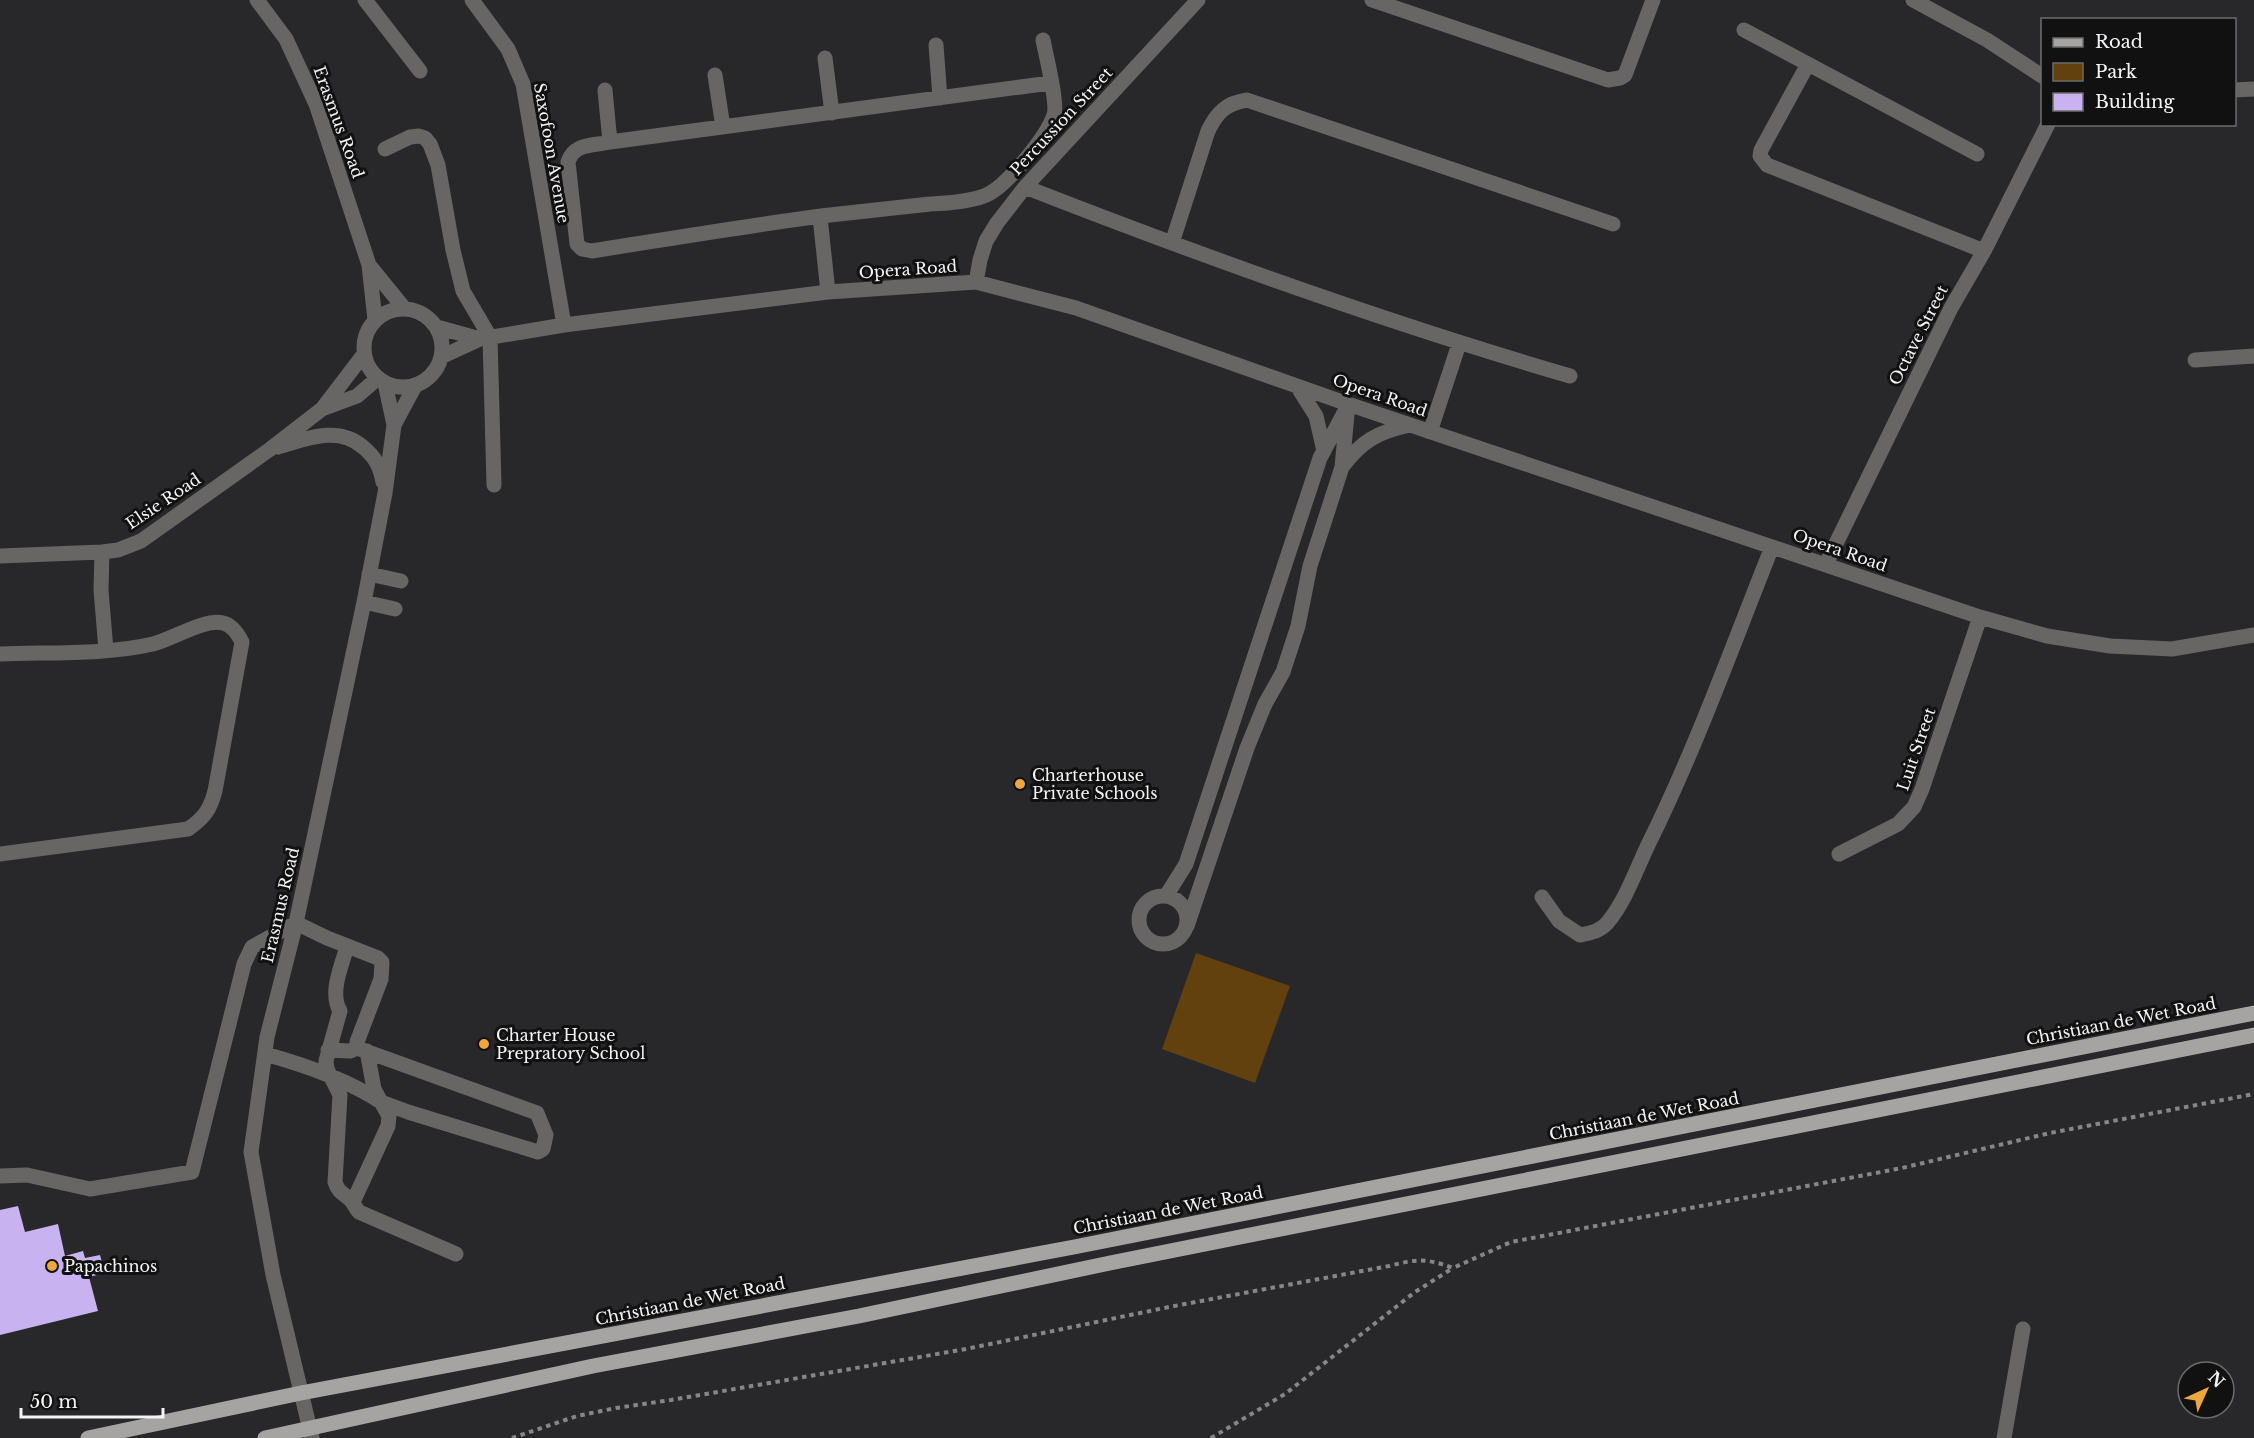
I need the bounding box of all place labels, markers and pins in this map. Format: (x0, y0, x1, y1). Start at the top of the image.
place label: Charterhouse Private Schools (1032, 765, 1158, 803)
marker: Charterhouse Private Schools (1013, 777, 1027, 791)
place label: Charter House Prepratory School (496, 1025, 646, 1063)
marker: Charter House Prepratory School (477, 1037, 491, 1051)
place label: Papachinos (64, 1256, 157, 1276)
marker: Papachinos (45, 1259, 59, 1273)

